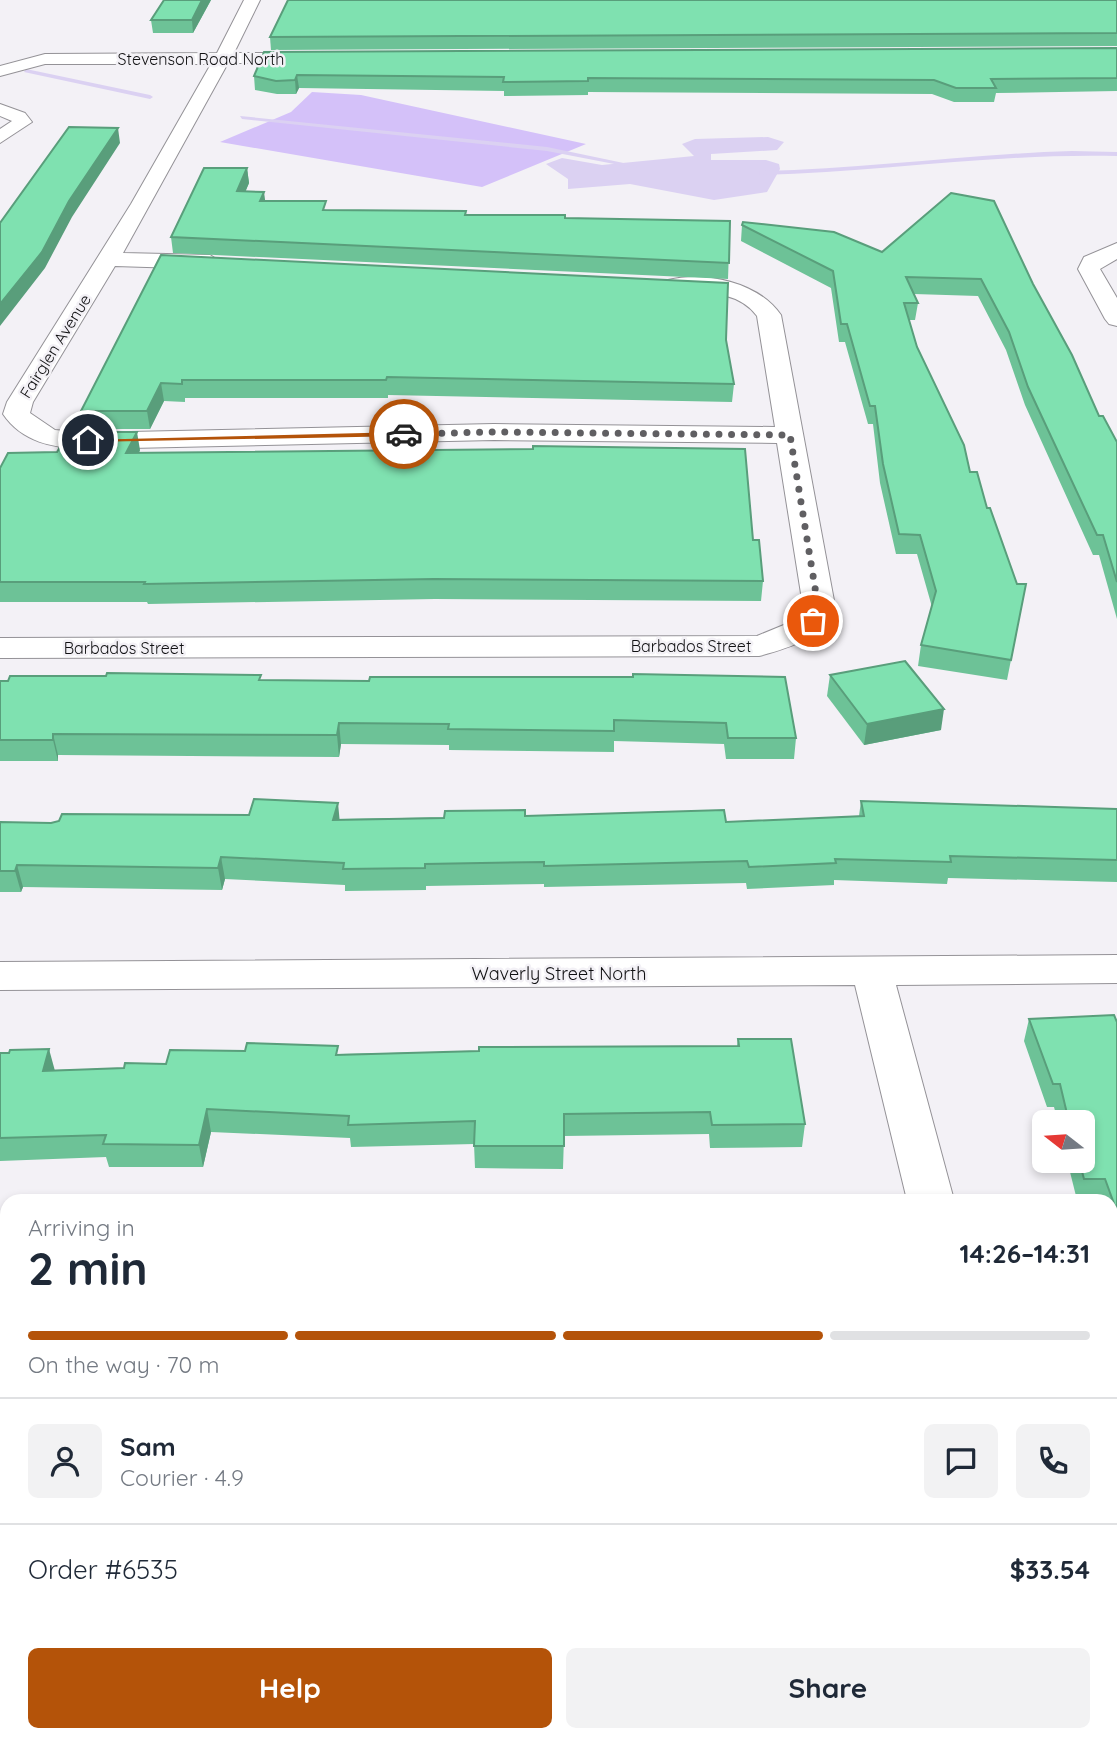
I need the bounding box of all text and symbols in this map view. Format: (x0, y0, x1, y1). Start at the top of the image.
street label: Stevenson Road North (118, 49, 284, 69)
street label: Fairglen Avenue (15, 290, 95, 402)
courier (369, 399, 439, 469)
pin (58, 410, 118, 470)
icon: car (385, 415, 423, 453)
icon: home (69, 421, 107, 459)
pin (783, 591, 843, 651)
icon: bag (794, 602, 832, 640)
street label: Barbados Street (631, 636, 751, 656)
street label: Barbados Street (64, 638, 184, 658)
street label: Waverly Street North (472, 962, 646, 985)
north arrow (1032, 1110, 1096, 1172)
map controls (1032, 1110, 1095, 1173)
text: Arriving in (28, 1213, 135, 1242)
text: 14:26–14:31 (959, 1237, 1090, 1270)
text: 2 min (28, 1239, 148, 1297)
text: On the way · 70 m (28, 1350, 220, 1379)
button: person (28, 1424, 102, 1498)
button: chat (924, 1424, 998, 1498)
button: phone (1016, 1424, 1090, 1498)
text: Sam (120, 1430, 176, 1463)
text: Courier · 4.9 (120, 1463, 244, 1492)
text: Order #6535 (28, 1553, 178, 1586)
text: $33.54 (1010, 1553, 1090, 1586)
button: Help (28, 1648, 552, 1728)
button: Share (566, 1648, 1090, 1728)

